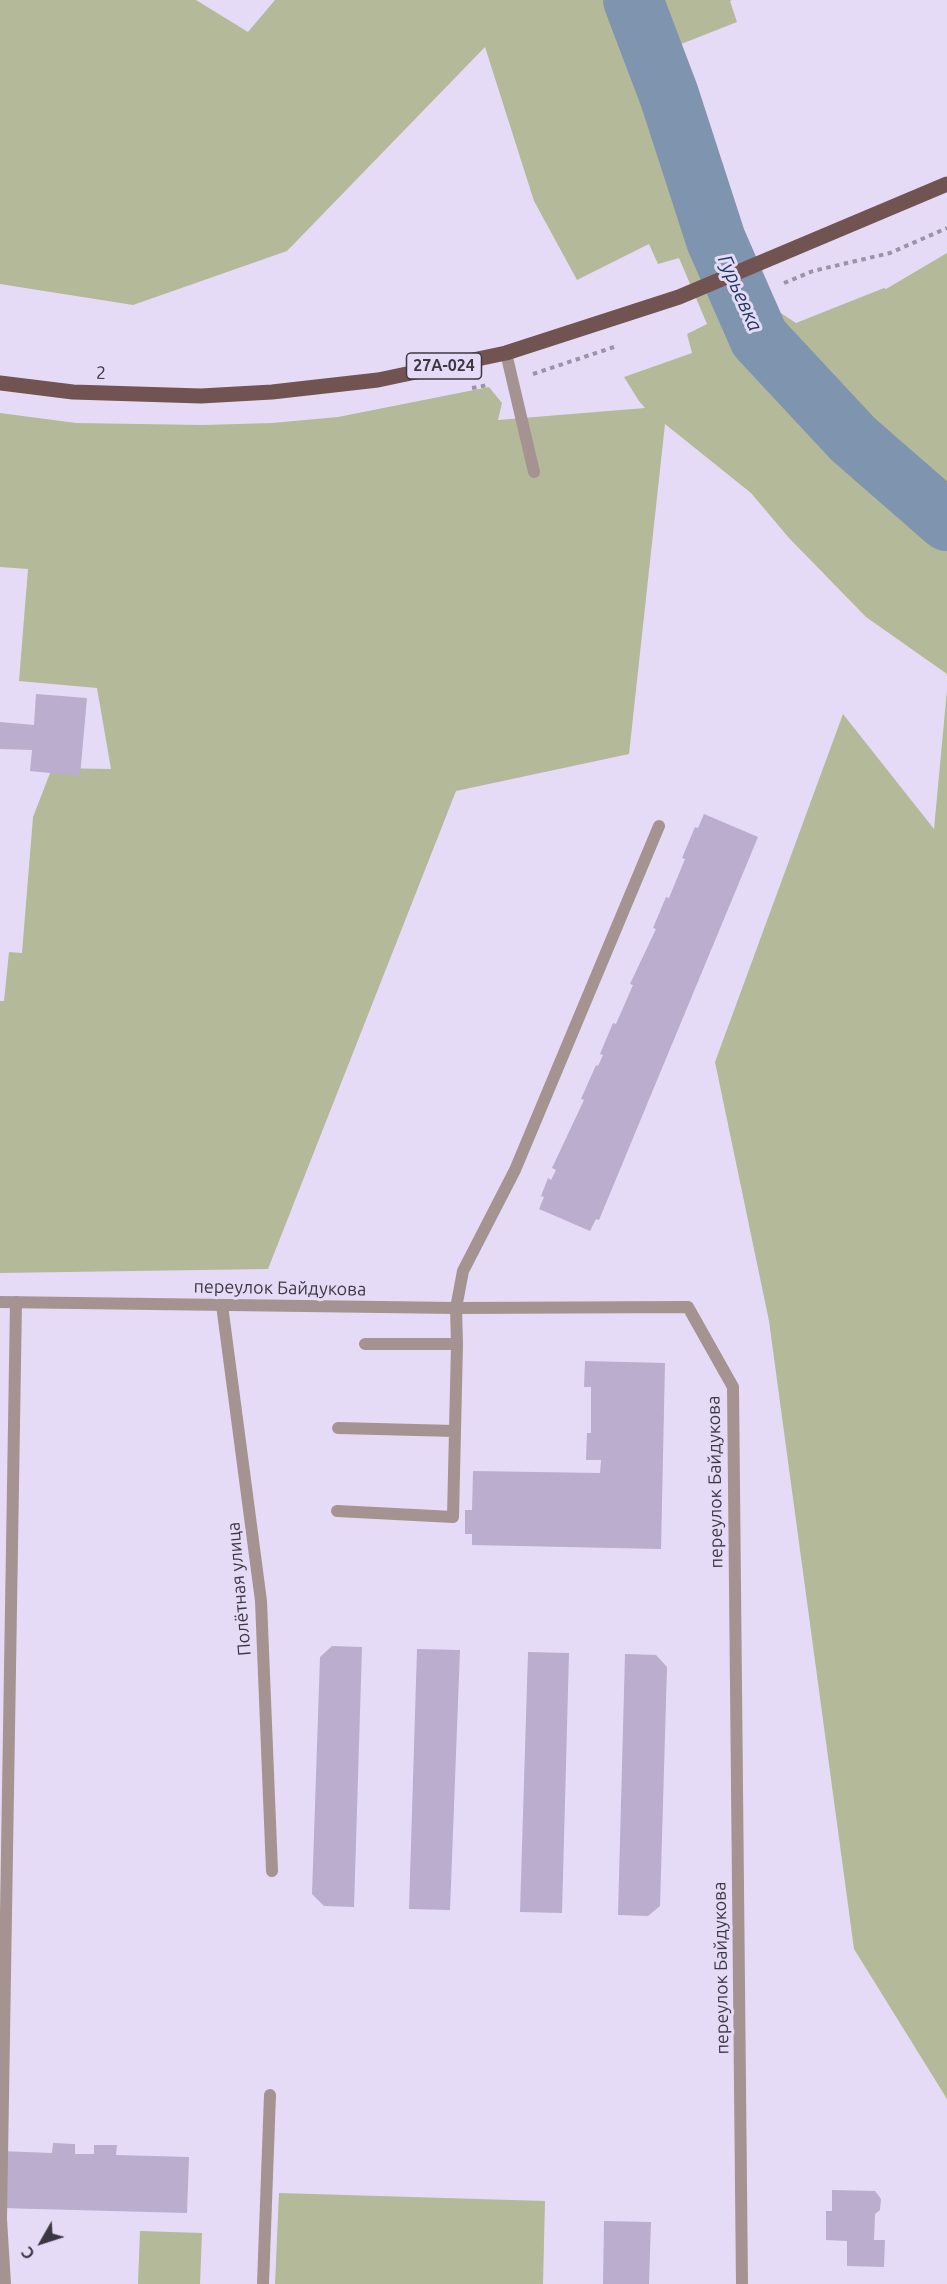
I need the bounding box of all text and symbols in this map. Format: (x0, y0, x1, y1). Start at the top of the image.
water label: Гурьевка (713, 251, 767, 335)
road number: 27А-024 (406, 353, 482, 379)
street label: 2 (96, 362, 106, 384)
street label: переулок Байдукова (193, 1276, 367, 1300)
street label: переулок Байдукова (703, 1395, 727, 1569)
street label: Полётная улица (222, 1521, 256, 1657)
street label: переулок Байдукова (709, 1881, 733, 2055)
north arrow (12, 2212, 72, 2272)
text: С (18, 2244, 38, 2263)

